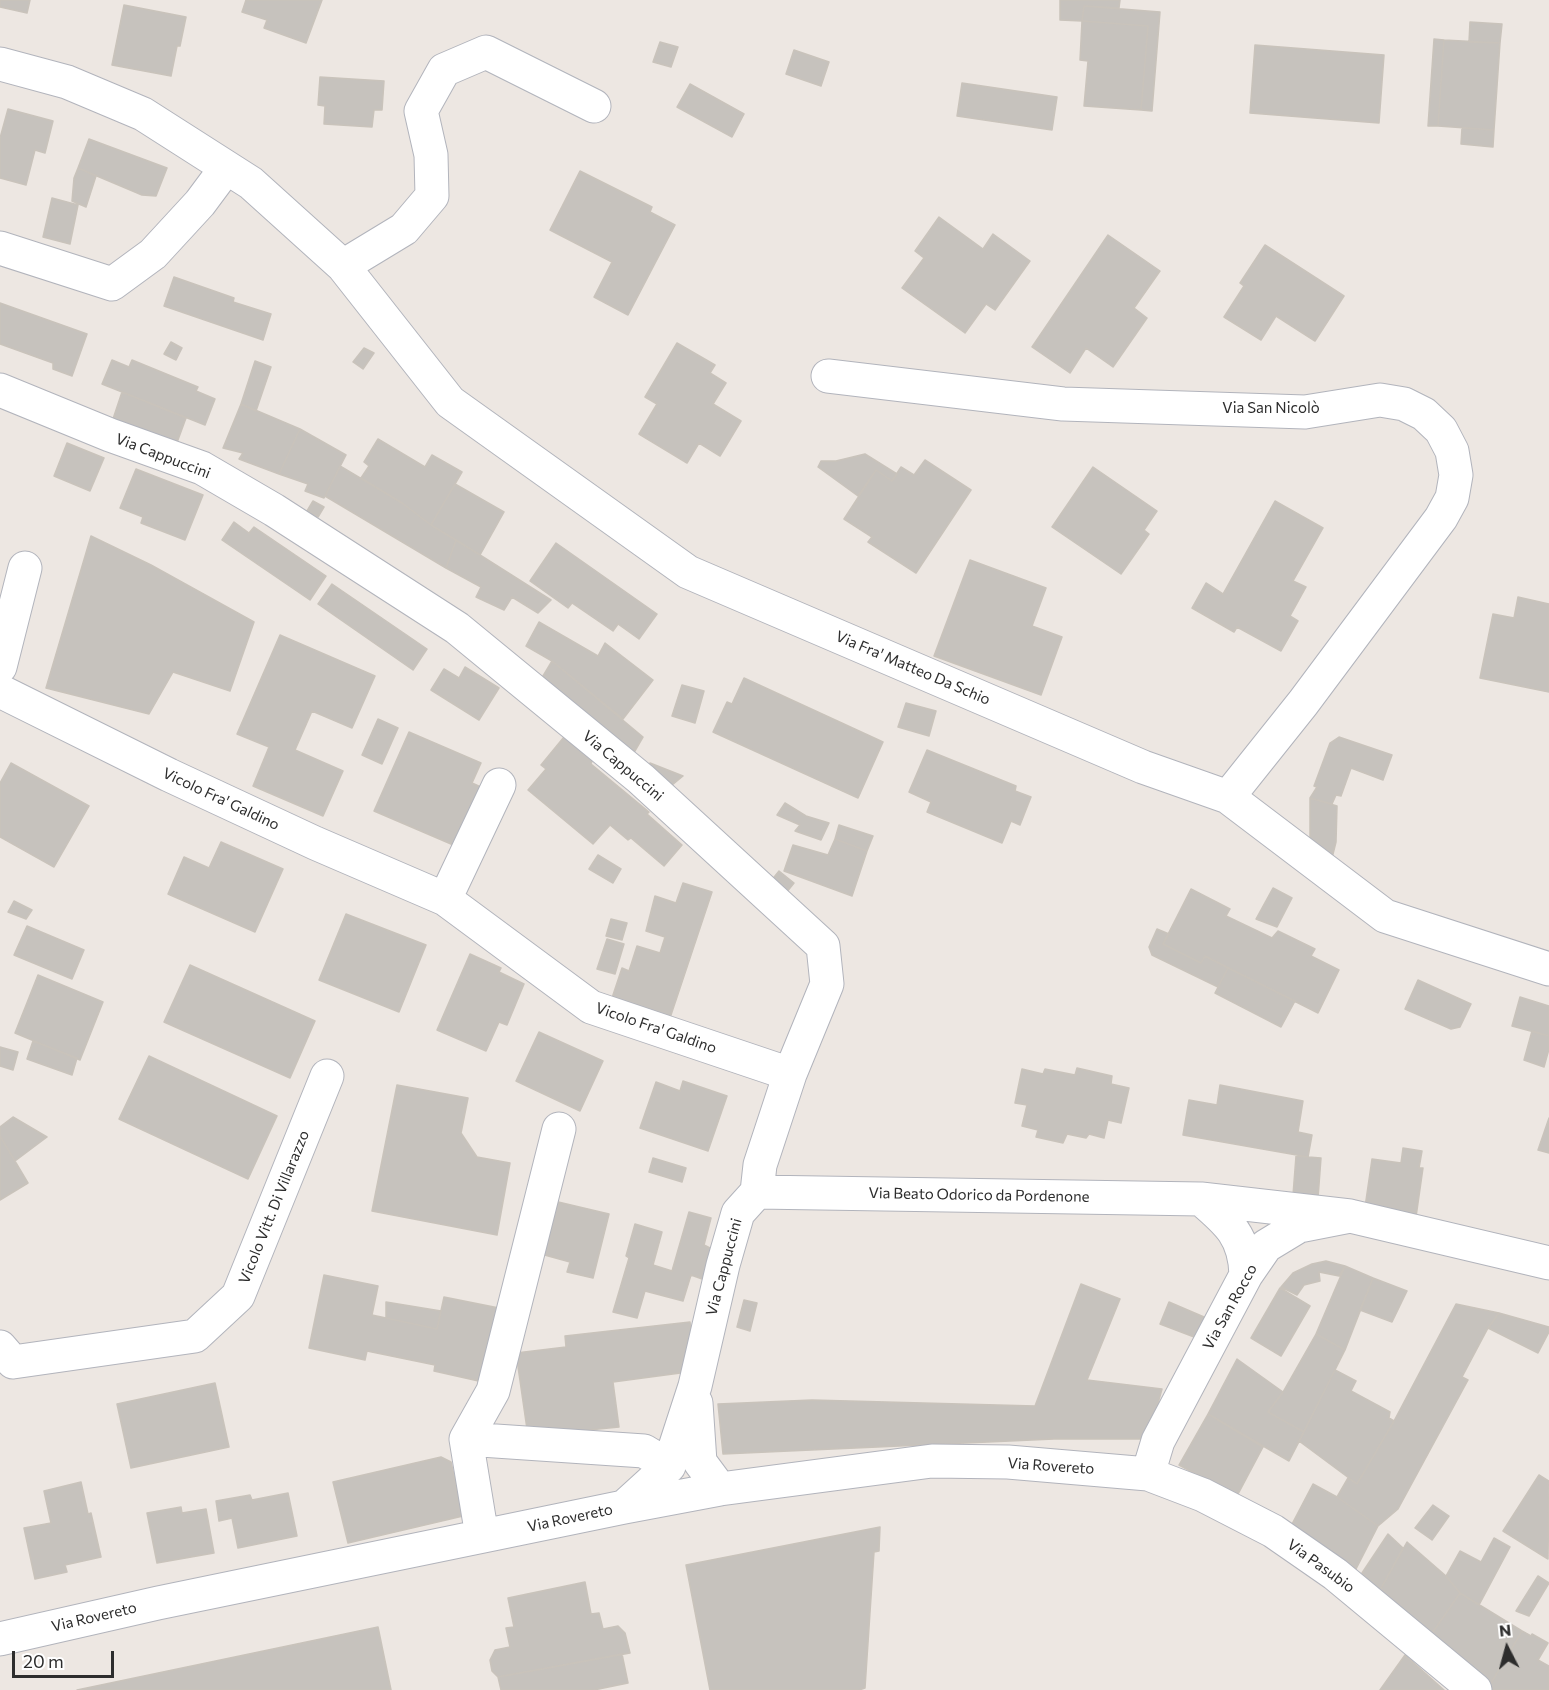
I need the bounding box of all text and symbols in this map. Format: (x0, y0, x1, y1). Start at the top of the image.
street label: Via San Nicolò (1222, 399, 1320, 417)
street label: Via Cappuccini (113, 430, 213, 482)
street label: Via Fra' Matteo Da Schio (833, 627, 993, 709)
street label: Via Cappuccini (579, 727, 667, 805)
street label: Vicolo Fra' Galdino (160, 764, 282, 834)
street label: Vicolo Fra' Galdino (593, 999, 719, 1057)
street label: Vicolo Vitt. Di Villarazzo (235, 1128, 313, 1286)
street label: Via Beato Odorico da Pordenone (868, 1184, 1090, 1206)
street label: Via Cappuccini (702, 1216, 746, 1318)
street label: Via San Rocco (1199, 1261, 1261, 1353)
street label: Via Rovereto (1007, 1454, 1095, 1478)
street label: Via Rovereto (526, 1500, 614, 1536)
street label: Via Pasubio (1284, 1535, 1358, 1597)
street label: Via Rovereto (50, 1598, 138, 1636)
north arrow (1477, 1618, 1537, 1678)
text: N (1498, 1620, 1512, 1640)
scale bar (15, 1639, 117, 1677)
text: 20 m (23, 1650, 64, 1672)

